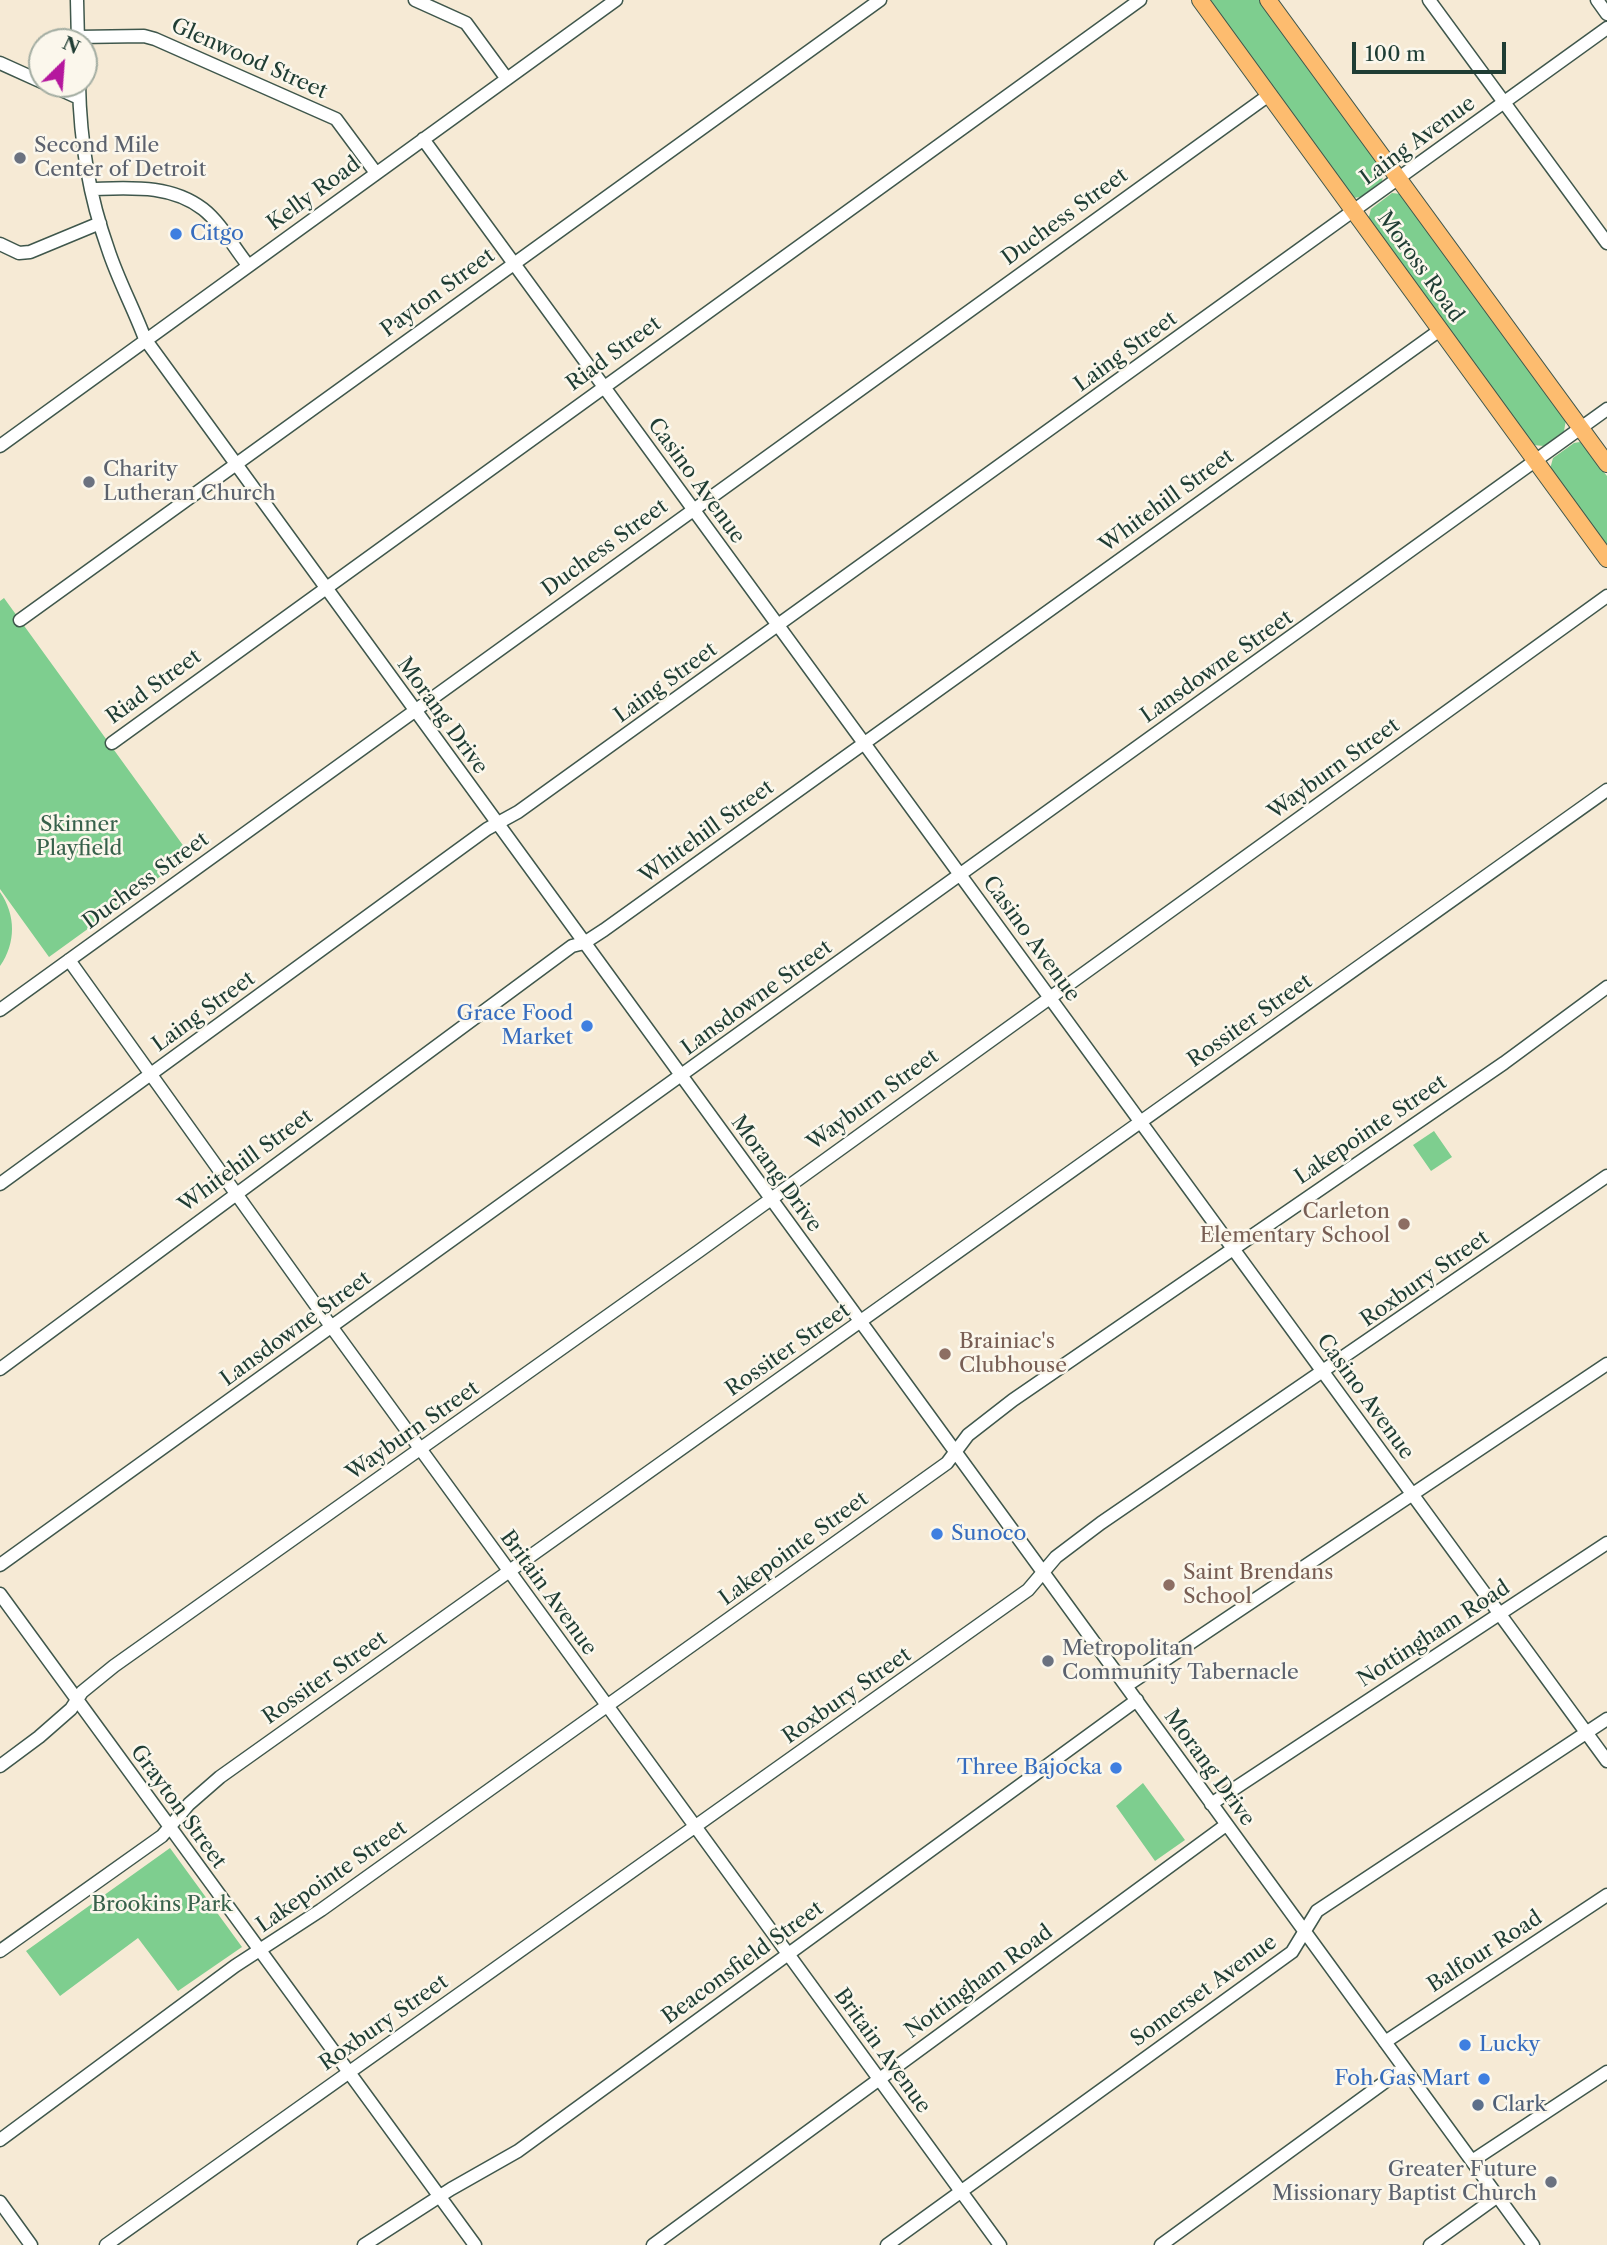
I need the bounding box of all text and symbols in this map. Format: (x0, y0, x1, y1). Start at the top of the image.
street label: Glenwood Street (167, 13, 331, 105)
north arrow (28, 28, 98, 98)
scale bar (1355, 28, 1509, 72)
text: N (59, 31, 84, 59)
text: 100 m (1365, 41, 1426, 66)
street label: Laing Avenue (1356, 91, 1480, 191)
place label: Second Mile Center of Detroit (34, 133, 206, 183)
marker: Second Mile Center of Detroit (12, 150, 28, 166)
street label: Kelly Road (262, 152, 366, 236)
street label: Duchess Street (997, 163, 1133, 271)
street label: Moross Road (1371, 207, 1469, 327)
place label: Citgo (190, 221, 244, 247)
marker: Citgo (168, 226, 184, 242)
street label: Payton Street (376, 243, 500, 343)
street label: Laing Street (1070, 306, 1182, 398)
street label: Riad Street (562, 311, 666, 397)
street label: Casino Avenue (642, 413, 750, 549)
street label: Whitehill Street (1095, 444, 1239, 558)
place label: Charity Lutheran Church (103, 457, 276, 507)
marker: Charity Lutheran Church (81, 474, 97, 490)
street label: Duchess Street (537, 494, 673, 602)
street label: Lansdowne Street (1136, 605, 1298, 729)
street label: Laing Street (610, 637, 722, 729)
street label: Riad Street (102, 644, 206, 730)
street label: Morang Drive (391, 653, 493, 779)
street label: Wayburn Street (1263, 713, 1405, 825)
street label: Whitehill Street (635, 775, 779, 889)
park label: Skinner Playfield (36, 812, 122, 862)
street label: Duchess Street (78, 827, 214, 935)
street label: Casino Avenue (977, 871, 1085, 1007)
street label: Lansdowne Street (677, 935, 837, 1061)
street label: Laing Street (148, 966, 260, 1058)
street label: Rossiter Street (1183, 969, 1317, 1073)
place label: Grace Food Market (457, 1001, 573, 1051)
marker: Grace Food Market (579, 1018, 595, 1034)
street label: Wayburn Street (802, 1044, 944, 1156)
street label: Lakepointe Street (1290, 1070, 1452, 1190)
street label: Whitehill Street (174, 1104, 318, 1218)
street label: Morang Drive (725, 1111, 827, 1237)
place label: Carleton Elementary School (1200, 1199, 1390, 1249)
marker: Carleton Elementary School (1396, 1216, 1412, 1232)
street label: Roxbury Street (1356, 1225, 1494, 1333)
street label: Lansdowne Street (216, 1266, 376, 1392)
street label: Rossiter Street (721, 1298, 855, 1402)
place label: Brainiac's Clubhouse (959, 1329, 1067, 1379)
street label: Casino Avenue (1311, 1329, 1419, 1465)
marker: Brainiac's Clubhouse (937, 1346, 953, 1362)
street label: Wayburn Street (342, 1376, 484, 1486)
street label: Lakepointe Street (715, 1487, 873, 1611)
place label: Sunoco (951, 1521, 1026, 1547)
street label: Britain Avenue (494, 1526, 602, 1660)
marker: Sunoco (929, 1526, 945, 1542)
place label: Saint Brendans School (1183, 1560, 1333, 1610)
street label: Nottingham Road (1353, 1575, 1515, 1693)
marker: Saint Brendans School (1161, 1577, 1177, 1593)
street label: Rossiter Street (258, 1626, 392, 1730)
place label: Metropolitan Community Tabernacle (1062, 1636, 1299, 1686)
street label: Roxbury Street (778, 1642, 916, 1750)
marker: Metropolitan Community Tabernacle (1040, 1653, 1056, 1669)
street label: Morang Drive (1158, 1705, 1260, 1831)
street label: Grayton Street (125, 1740, 231, 1874)
place label: Three Bajocka (957, 1755, 1102, 1781)
marker: Three Bajocka (1108, 1760, 1124, 1776)
street label: Lakepointe Street (252, 1816, 412, 1938)
park label: Brookins Park (92, 1892, 232, 1918)
street label: Beaconsfield Street (658, 1896, 828, 2030)
street label: Balfour Road (1423, 1906, 1547, 1998)
street label: Nottingham Road (900, 1920, 1058, 2044)
street label: Somerset Avenue (1126, 1930, 1282, 2052)
street label: Roxbury Street (315, 1969, 453, 2077)
street label: Britain Avenue (828, 1984, 936, 2118)
place label: Lucky (1479, 2032, 1540, 2058)
marker: Lucky (1457, 2037, 1473, 2053)
place label: Foh Gas Mart (1334, 2066, 1470, 2092)
marker: Foh Gas Mart (1476, 2071, 1492, 2087)
place label: Clark (1492, 2092, 1546, 2118)
marker: Clark (1470, 2097, 1486, 2113)
place label: Greater Future Missionary Baptist Church (1272, 2157, 1537, 2207)
marker: Greater Future Missionary Baptist Church (1543, 2174, 1559, 2190)

